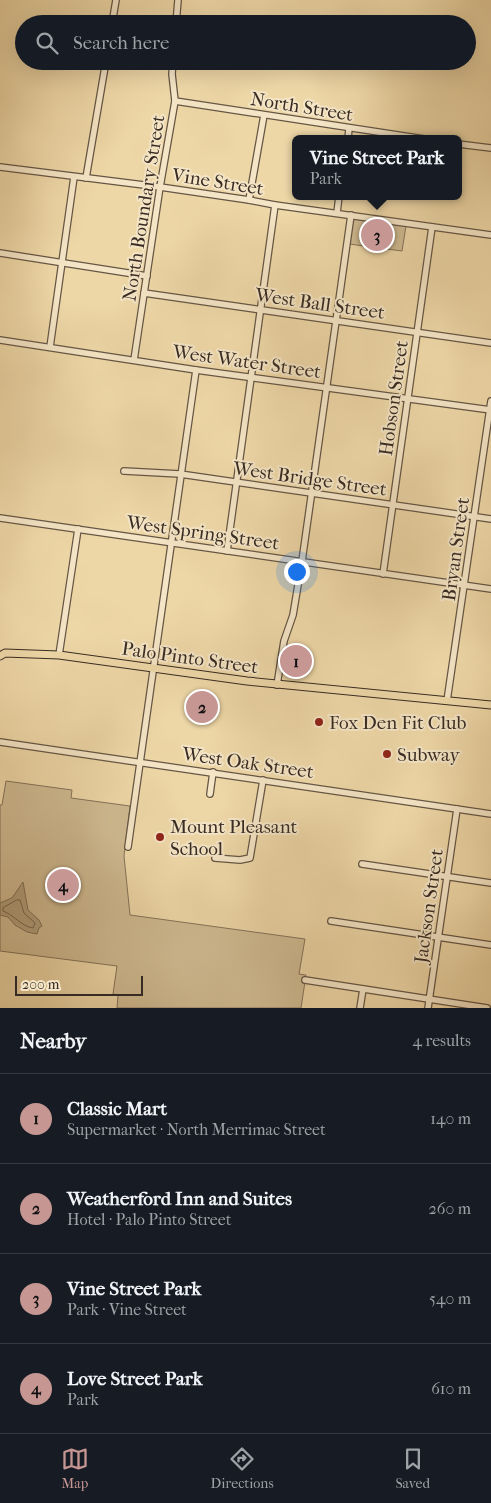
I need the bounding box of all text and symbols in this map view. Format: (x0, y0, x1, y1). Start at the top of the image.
search box (15, 15, 476, 70)
icon: search (33, 29, 61, 57)
text: Search here (73, 32, 169, 54)
street label: North Street (249, 88, 355, 126)
street label: North Boundary Street (118, 113, 170, 303)
popup (292, 135, 462, 200)
text: Vine Street Park (310, 147, 444, 169)
street label: Vine Street (169, 164, 265, 200)
text: Park (310, 169, 342, 188)
pin: 3 (361, 216, 393, 254)
street label: West Ball Street (253, 284, 386, 324)
street label: Hobson Street (375, 339, 413, 457)
street label: West Water Street (170, 341, 323, 383)
street label: West Bridge Street (231, 457, 388, 501)
street label: Bryan Street (438, 496, 474, 602)
street label: West Spring Street (124, 511, 281, 555)
your location (284, 559, 310, 585)
street label: Palo Pinto Street (120, 638, 260, 678)
pin: 1 (280, 642, 312, 680)
pin: 2 (186, 688, 218, 726)
place label: Fox Den Fit Club (329, 712, 466, 734)
marker: Fox Den Fit Club (313, 716, 325, 728)
street label: West Oak Street (180, 743, 315, 783)
place label: Subway (397, 744, 460, 766)
marker: Subway (381, 748, 393, 760)
place label: Mount Pleasant School (170, 816, 298, 860)
marker: Mount Pleasant School (154, 831, 166, 843)
street label: Jackson Street (410, 847, 448, 967)
pin: 4 (47, 866, 79, 904)
scale bar (15, 973, 142, 996)
text: 200 m (22, 976, 59, 993)
text: Nearby (20, 1029, 86, 1053)
text: 4 results (413, 1031, 471, 1050)
text: Classic Mart (67, 1098, 167, 1120)
text: 1 (33, 1109, 39, 1128)
text: 140 m (430, 1109, 471, 1128)
text: Supermarket · North Merrimac Street (67, 1120, 326, 1139)
text: Weatherford Inn and Suites (67, 1188, 292, 1210)
text: 2 (32, 1199, 40, 1218)
text: 260 m (429, 1199, 471, 1218)
text: Hotel · Palo Pinto Street (67, 1210, 231, 1229)
text: Vine Street Park (67, 1278, 201, 1300)
text: 3 (33, 1289, 39, 1308)
text: 540 m (429, 1289, 471, 1308)
text: Park · Vine Street (67, 1300, 187, 1319)
text: Love Street Park (67, 1368, 202, 1390)
text: 4 (31, 1379, 41, 1398)
text: 610 m (431, 1379, 471, 1398)
text: Park (67, 1390, 99, 1409)
tab: Map (61, 1445, 89, 1492)
tab: Directions (211, 1445, 274, 1492)
tab: Saved (395, 1445, 430, 1492)

